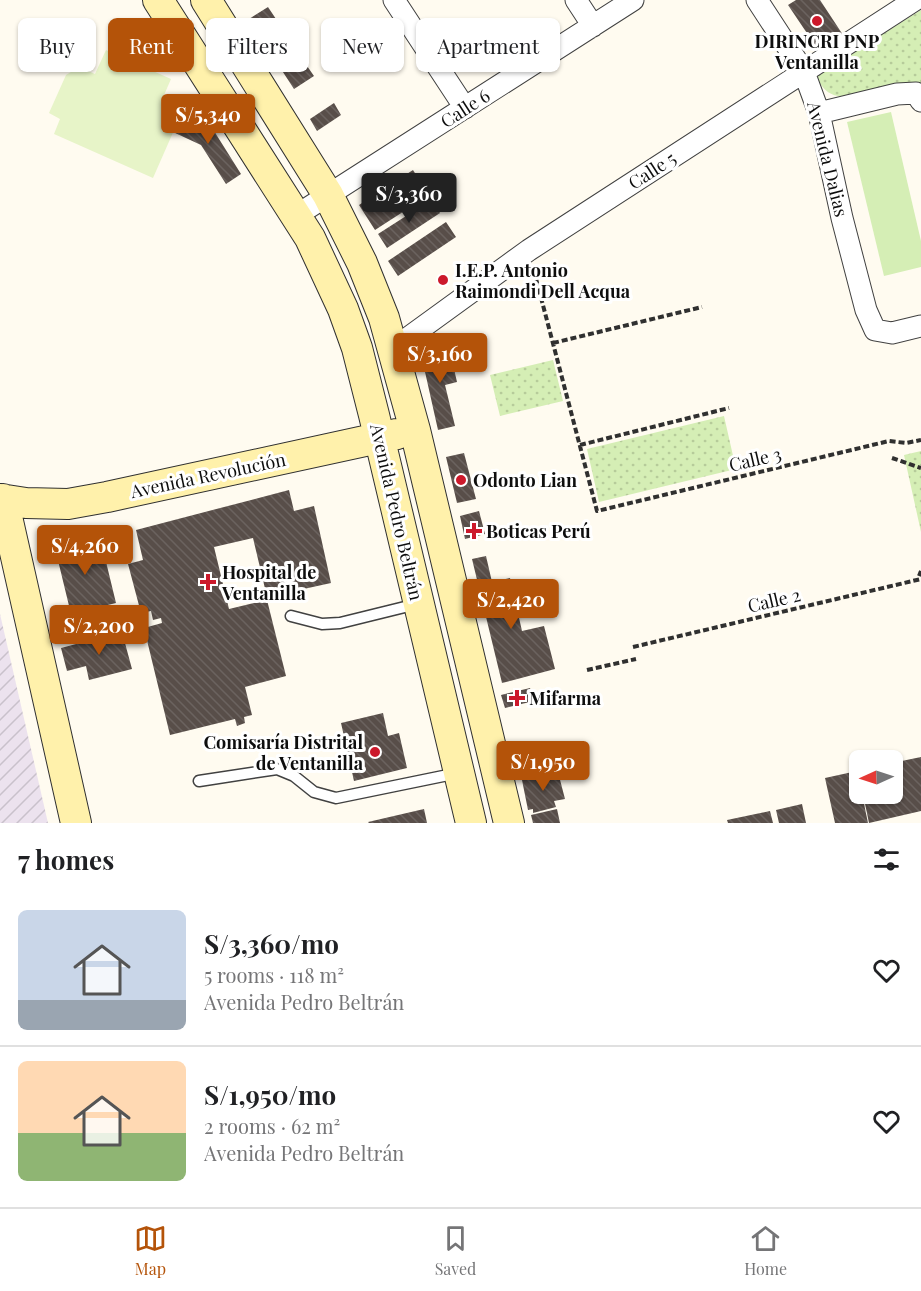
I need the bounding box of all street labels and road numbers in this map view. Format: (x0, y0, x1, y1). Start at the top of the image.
street label: Calle 6 (436, 83, 494, 133)
street label: Avenida Dalias (802, 98, 854, 219)
street label: Calle 5 (623, 146, 681, 194)
street label: Avenida Pedro Beltrán (365, 421, 429, 603)
street label: Calle 3 (726, 441, 784, 477)
street label: Avenida Revolución (127, 447, 288, 503)
street label: Calle 2 (745, 582, 803, 618)

